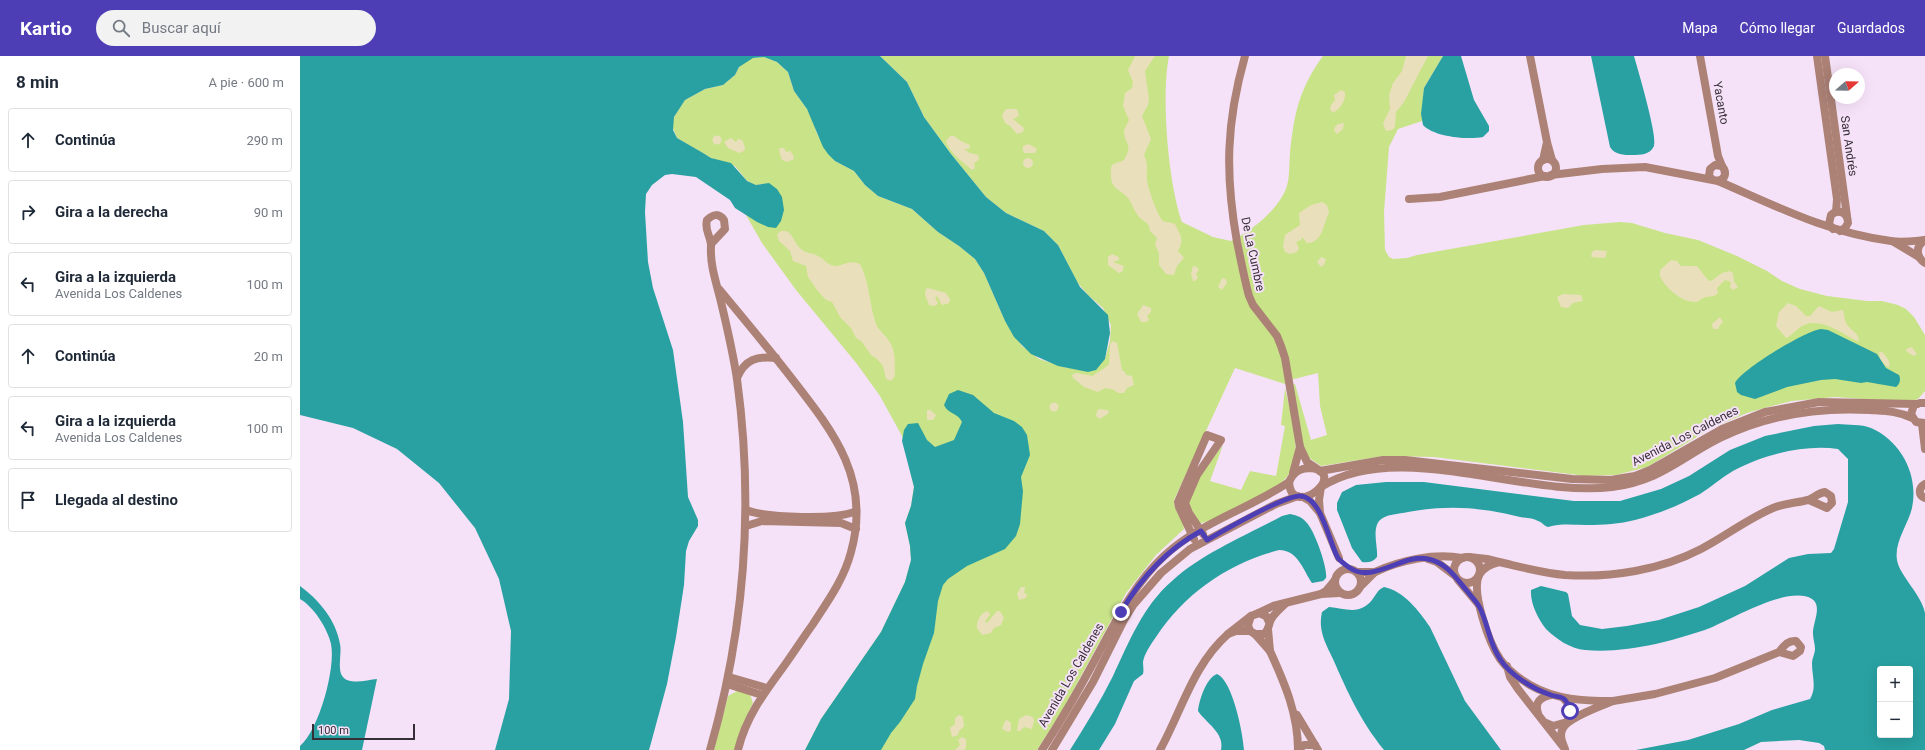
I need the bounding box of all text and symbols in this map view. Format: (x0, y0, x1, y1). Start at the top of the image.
search box (96, 10, 376, 46)
text: Kartio (20, 17, 72, 40)
icon: search (110, 17, 132, 39)
text: Buscar aquí (142, 19, 221, 37)
text: Mapa (1682, 20, 1718, 36)
text: Cómo llegar (1740, 20, 1815, 36)
text: Guardados (1837, 20, 1905, 36)
north arrow (1829, 68, 1865, 104)
text: 8 min (16, 72, 59, 92)
text: A pie · 600 m (209, 75, 284, 90)
street label: Yacanto (1710, 80, 1732, 126)
street label: San Andrés (1838, 115, 1860, 177)
icon: ahead (17, 129, 39, 151)
text: Continúa (55, 131, 116, 149)
text: 290 m (246, 133, 283, 148)
icon: right (17, 201, 39, 223)
text: Gira a la derecha (55, 203, 168, 221)
text: 90 m (254, 205, 283, 220)
street label: De La Cumbre (1238, 216, 1268, 292)
text: Gira a la izquierda (55, 268, 176, 286)
icon: left (17, 273, 39, 295)
text: 100 m (246, 277, 283, 292)
text: Avenida Los Caldenes (55, 286, 182, 301)
icon: ahead (17, 345, 39, 367)
text: Continúa (55, 347, 116, 365)
text: 20 m (254, 349, 283, 364)
street label: Avenida Los Caldenes (1629, 403, 1741, 469)
text: Gira a la izquierda (55, 412, 176, 430)
icon: left (17, 417, 39, 439)
text: 100 m (246, 421, 283, 436)
text: Avenida Los Caldenes (55, 430, 182, 445)
icon: arrive (17, 489, 39, 511)
text: Llegada al destino (55, 491, 178, 509)
route end (1112, 603, 1130, 621)
street label: Avenida Los Caldenes (1036, 621, 1106, 729)
map controls (1877, 666, 1913, 738)
button: + (1877, 666, 1913, 702)
route start (1561, 702, 1579, 720)
button: − (1877, 702, 1913, 738)
scale bar (312, 722, 415, 741)
text: 100 m (318, 724, 349, 737)

